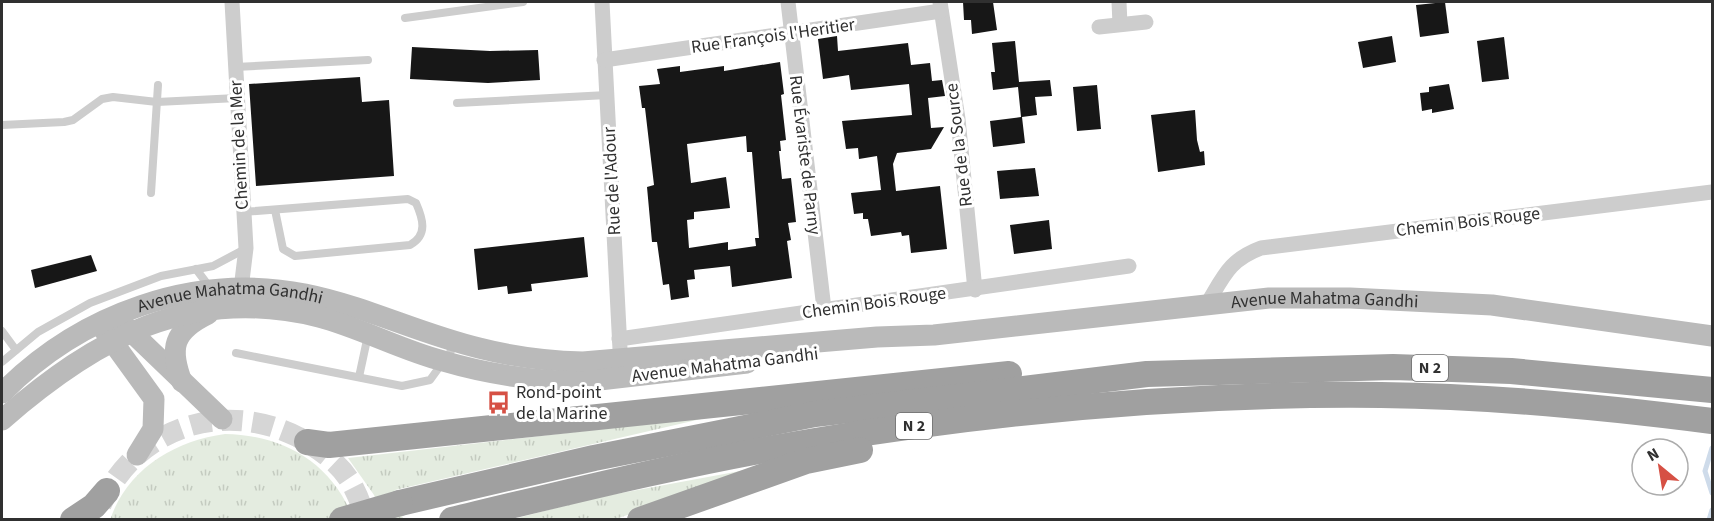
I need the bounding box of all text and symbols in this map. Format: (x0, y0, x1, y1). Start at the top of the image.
street label: Rue François l'Heritier (690, 12, 857, 60)
street label: Rue Évariste de Parny (783, 74, 827, 237)
street label: Chemin de la Mer (223, 79, 255, 210)
street label: Rue de la Source (939, 82, 979, 208)
street label: Rue de l'Adour (597, 125, 627, 236)
street label: Chemin Bois Rouge (1394, 201, 1542, 243)
street label: Avenue Mahatma Gandhi (134, 276, 326, 319)
street label: Chemin Bois Rouge (800, 281, 948, 325)
street label: Avenue Mahatma Gandhi (1229, 286, 1419, 315)
street label: Avenue Mahatma Gandhi (630, 341, 820, 389)
road number: N 2 (1412, 355, 1448, 381)
place label: Rond-point de la Marine (516, 380, 607, 426)
bus stop icon: Rond-point de la Marine (485, 389, 511, 415)
road number: N 2 (896, 413, 932, 439)
north arrow (1630, 437, 1690, 497)
text: N (1643, 443, 1663, 467)

